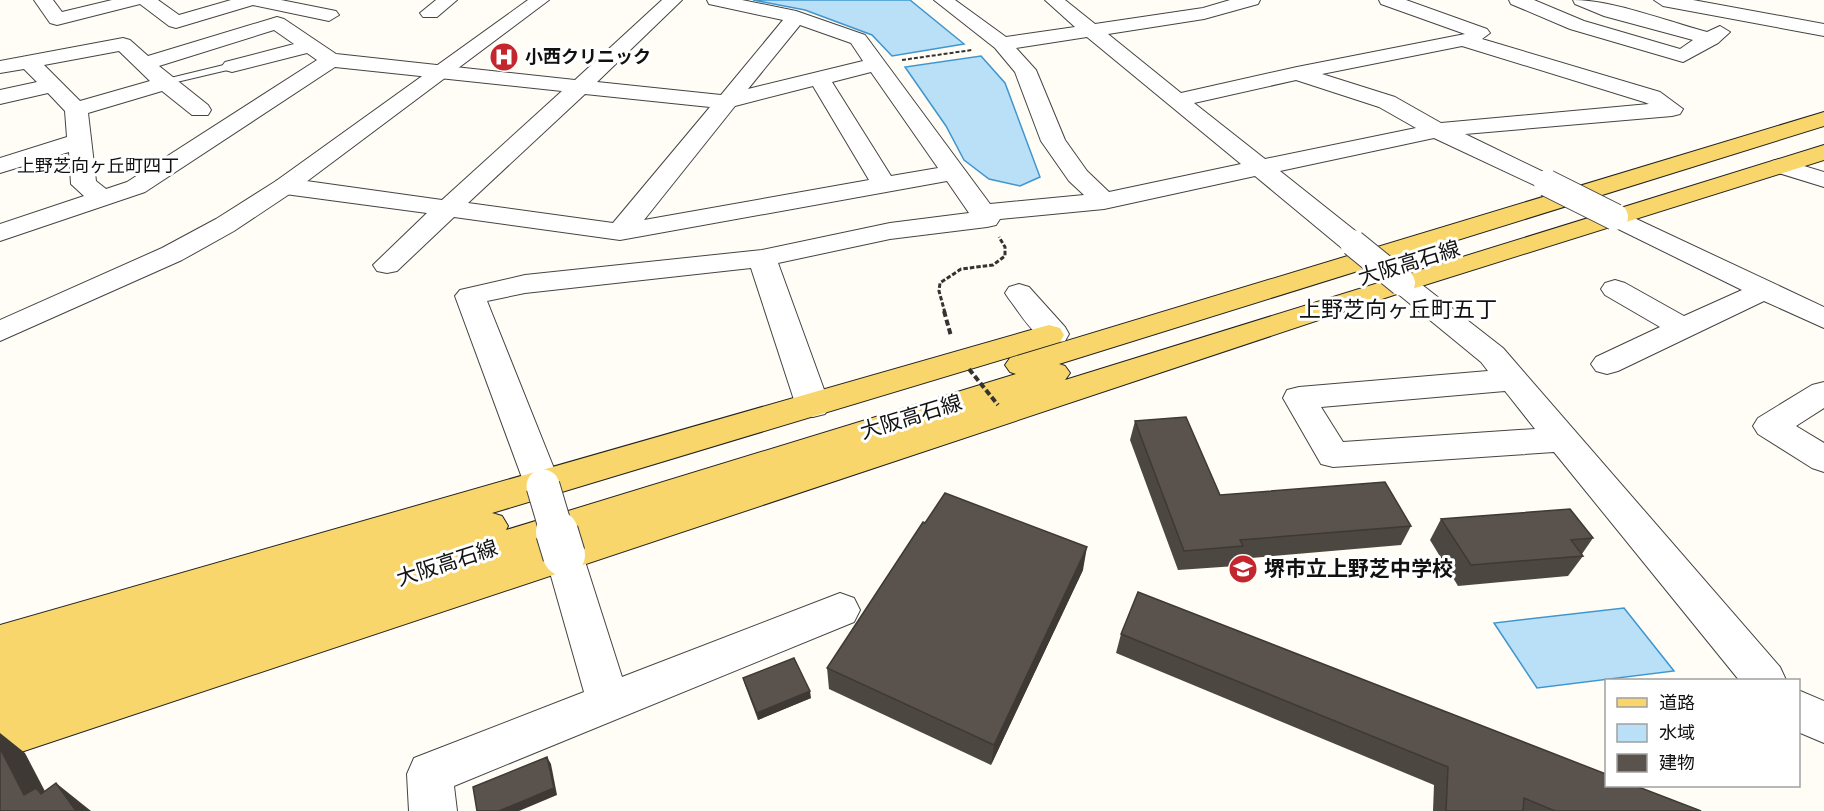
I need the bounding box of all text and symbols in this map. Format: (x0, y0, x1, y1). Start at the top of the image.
hospital icon: 小西クリニック (488, 41, 520, 73)
place label: 小西クリニック (525, 44, 651, 71)
district label: 上野芝向ヶ丘町四丁 (17, 153, 179, 180)
street label: 大阪高石線 (1354, 233, 1464, 295)
district label: 上野芝向ヶ丘町五丁 (1299, 294, 1497, 327)
street label: 大阪高石線 (856, 387, 966, 449)
street label: 大阪高石線 (392, 533, 502, 595)
school or university icon: 堺市立上野芝中学校 (1227, 553, 1259, 585)
place label: 堺市立上野芝中学校 (1264, 554, 1453, 586)
legend (1605, 679, 1800, 787)
text: 道路 (1659, 690, 1695, 717)
text: 水域 (1659, 720, 1695, 747)
text: 建物 (1659, 750, 1695, 777)

